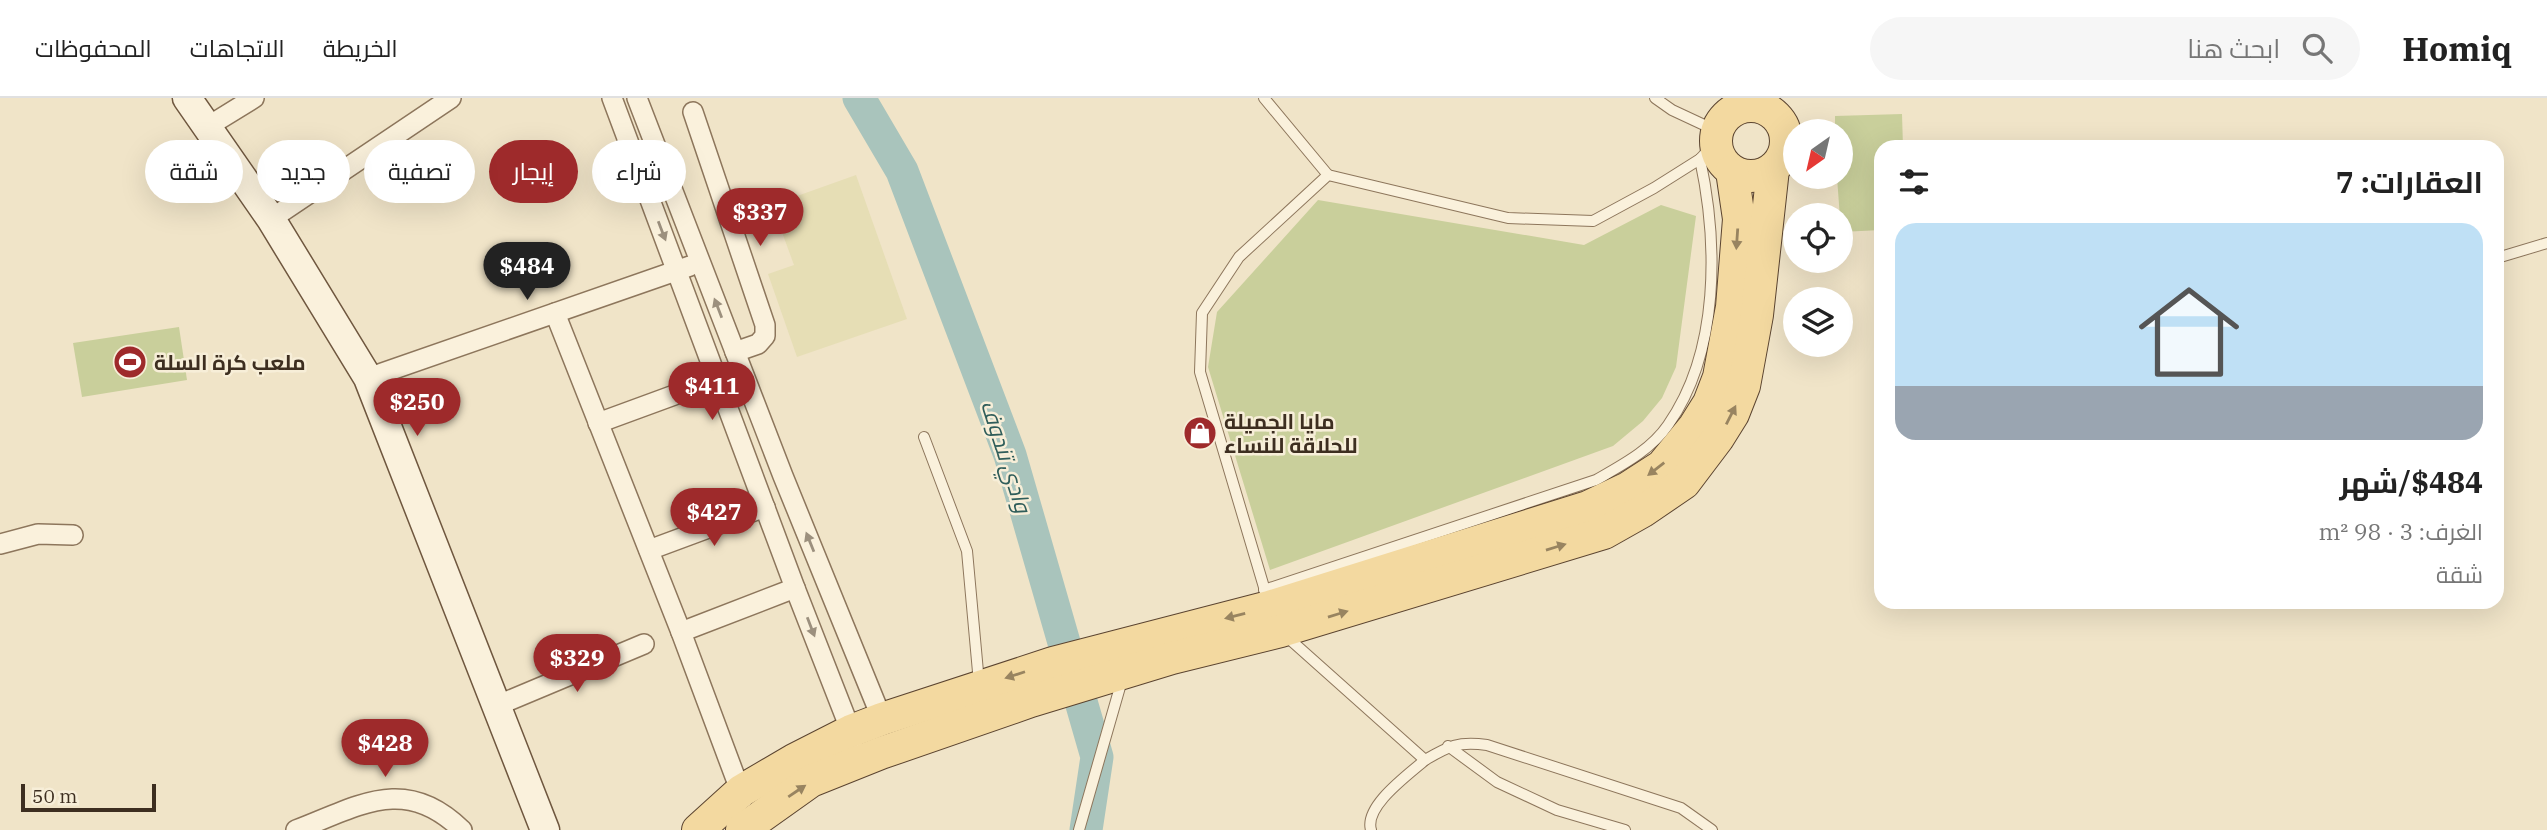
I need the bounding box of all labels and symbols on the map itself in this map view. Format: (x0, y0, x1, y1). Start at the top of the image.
north arrow (1783, 119, 1853, 189)
pin: $337 (719, 188, 801, 248)
one-way arrow (657, 220, 668, 241)
one-way arrow (1731, 228, 1742, 250)
pin: $484 (486, 242, 568, 302)
one-way arrow (713, 297, 724, 318)
sports icon: ملعب كرة السلة (111, 343, 149, 381)
place label: ملعب كرة السلة (154, 348, 306, 376)
pin: $411 (671, 362, 753, 422)
pin: $250 (376, 378, 458, 438)
water label: وادي تندوف (971, 396, 1040, 519)
one-way arrow (1726, 405, 1737, 425)
place label: مايا الجميلة للحلاقة للنساء (1224, 407, 1358, 459)
shop icon: مايا الجميلة للحلاقة للنساء (1181, 414, 1219, 452)
one-way arrow (1647, 461, 1665, 476)
pin: $427 (673, 489, 755, 548)
one-way arrow (805, 532, 816, 553)
one-way arrow (1546, 542, 1567, 552)
one-way arrow (1328, 608, 1349, 618)
one-way arrow (1224, 611, 1246, 622)
one-way arrow (805, 617, 816, 638)
pin: $329 (536, 634, 618, 694)
one-way arrow (1005, 670, 1026, 681)
pin: $428 (344, 720, 426, 779)
scale bar (21, 781, 156, 813)
one-way arrow (787, 784, 807, 797)

